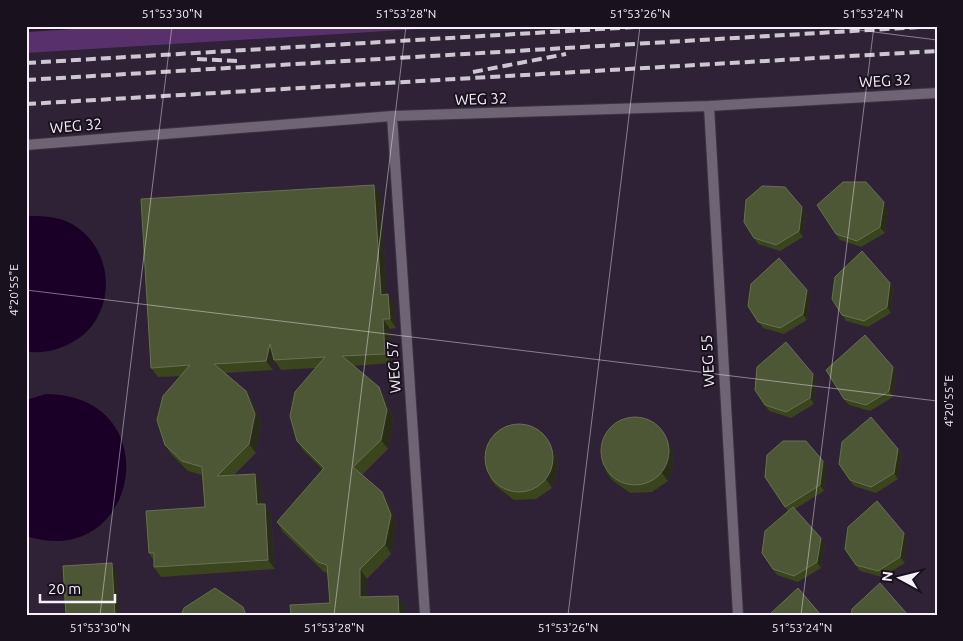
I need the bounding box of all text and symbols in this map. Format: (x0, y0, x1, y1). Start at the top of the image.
text: 51°53'30"N (142, 7, 202, 20)
text: 51°53'28"N (376, 7, 436, 20)
text: 51°53'26"N (610, 7, 670, 20)
text: 51°53'24"N (843, 7, 903, 20)
street label: WEG 32 (858, 71, 912, 90)
street label: WEG 32 (455, 89, 507, 108)
street label: WEG 32 (49, 115, 103, 136)
text: 4°20'55"E (7, 264, 20, 316)
street label: WEG 55 (698, 334, 717, 388)
street label: WEG 57 (383, 340, 404, 394)
text: 4°20'55"E (942, 375, 955, 427)
north arrow (876, 554, 926, 604)
text: N (879, 570, 896, 583)
scale bar (40, 571, 115, 603)
text: 20 m (48, 580, 81, 597)
text: 51°53'30"N (70, 621, 130, 634)
text: 51°53'28"N (304, 621, 364, 634)
text: 51°53'26"N (538, 621, 598, 634)
text: 51°53'24"N (772, 621, 832, 634)

